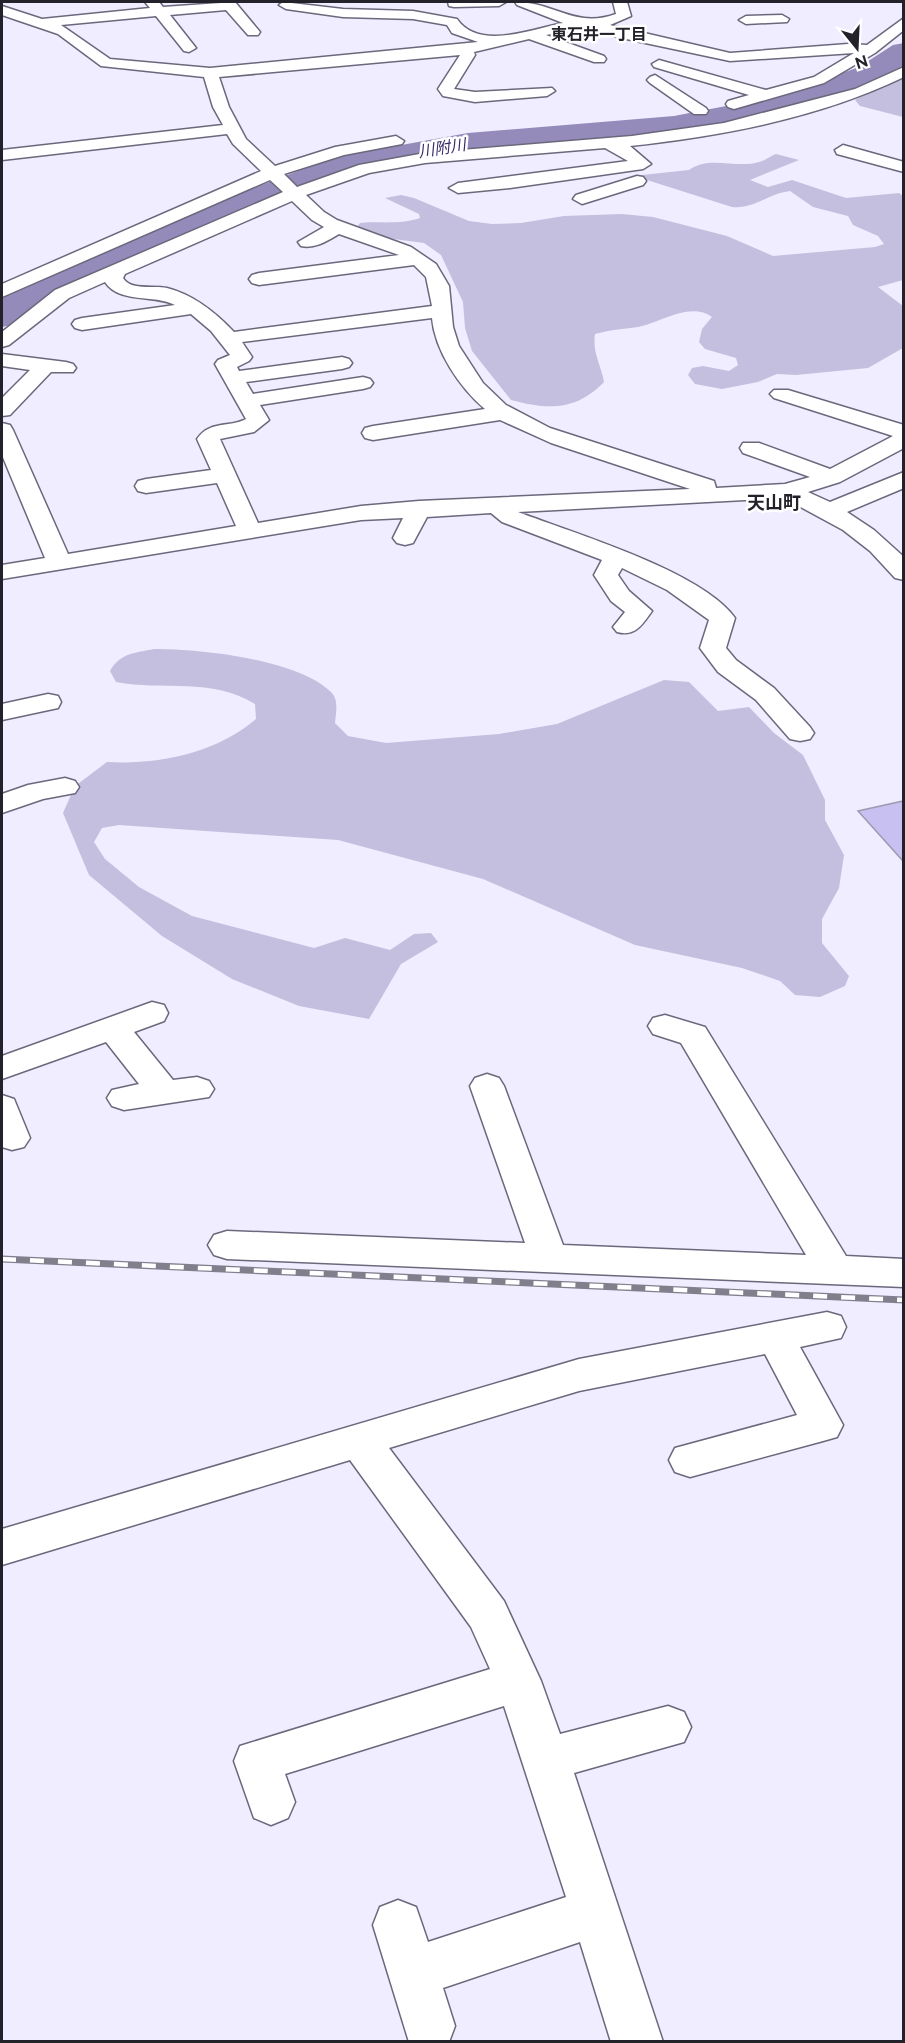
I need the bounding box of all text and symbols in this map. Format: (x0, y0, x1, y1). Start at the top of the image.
north arrow (827, 18, 887, 78)
district label: 東石井一丁目 (551, 25, 647, 44)
text: N (853, 51, 870, 73)
water label: 川附川 (417, 135, 469, 161)
district label: 天山町 (747, 492, 801, 513)

